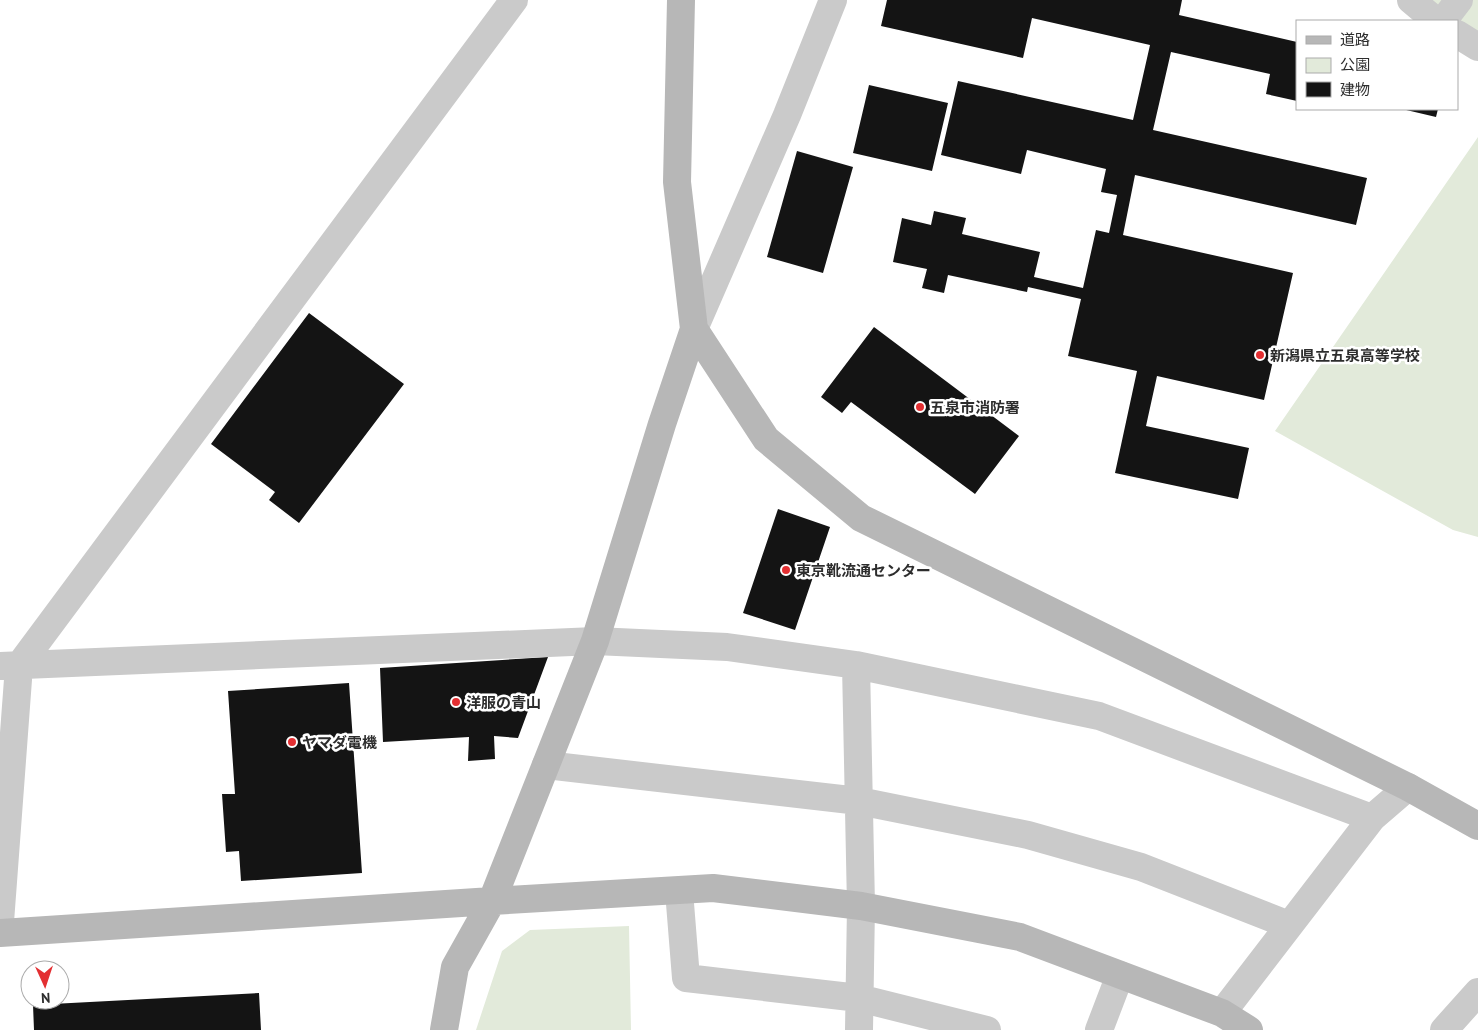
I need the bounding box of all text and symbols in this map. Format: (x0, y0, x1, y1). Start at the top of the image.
legend (1296, 20, 1458, 110)
text: 道路 (1340, 30, 1370, 49)
text: 公園 (1340, 55, 1370, 74)
text: 建物 (1340, 80, 1370, 99)
place label: 新潟県立五泉高等学校 (1270, 346, 1420, 365)
marker: 新潟県立五泉高等学校 (1254, 349, 1266, 361)
place label: 五泉市消防署 (930, 398, 1020, 417)
marker: 五泉市消防署 (914, 401, 926, 413)
place label: 東京靴流通センター (796, 561, 931, 580)
marker: 東京靴流通センター (780, 564, 792, 576)
place label: 洋服の青山 (466, 693, 541, 712)
marker: 洋服の青山 (450, 696, 462, 708)
place label: ヤマダ電機 (302, 733, 377, 752)
marker: ヤマダ電機 (286, 736, 298, 748)
north arrow (20, 960, 70, 1010)
text: N (41, 989, 51, 1007)

